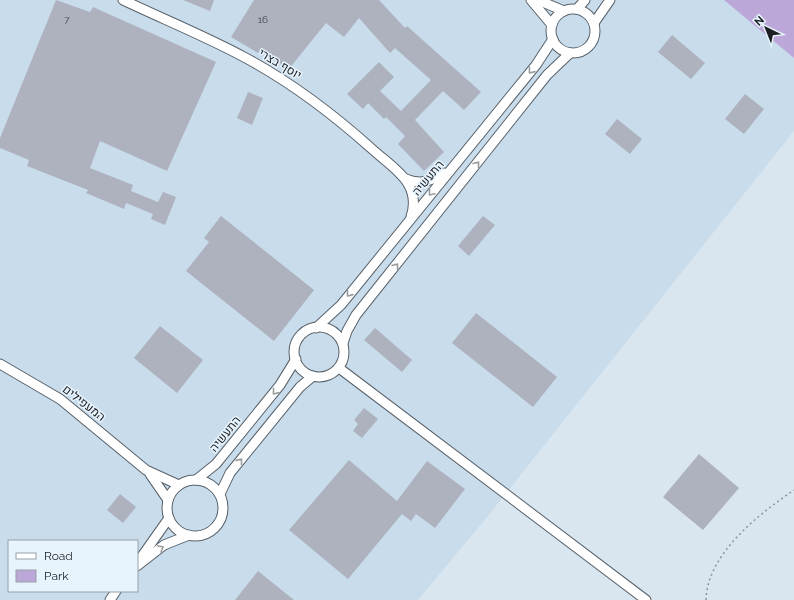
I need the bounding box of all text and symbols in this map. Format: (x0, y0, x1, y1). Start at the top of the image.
north arrow (746, 8, 786, 48)
text: N (752, 13, 767, 29)
house number: 7 (64, 14, 70, 25)
house number: 16 (258, 14, 268, 25)
street label: יוסף בצרי (256, 46, 304, 82)
one-way arrow (528, 66, 535, 74)
street label: התעשיה (409, 158, 447, 198)
one-way arrow (472, 161, 479, 168)
one-way arrow (428, 189, 435, 196)
one-way arrow (391, 263, 398, 270)
one-way arrow (347, 290, 354, 297)
street label: המעפילים (60, 382, 108, 424)
one-way arrow (272, 388, 279, 395)
street label: התעשיה (206, 413, 244, 455)
one-way arrow (235, 458, 242, 465)
legend (8, 540, 138, 592)
one-way arrow (157, 545, 164, 552)
text: Road (44, 549, 73, 563)
text: Park (44, 569, 69, 583)

